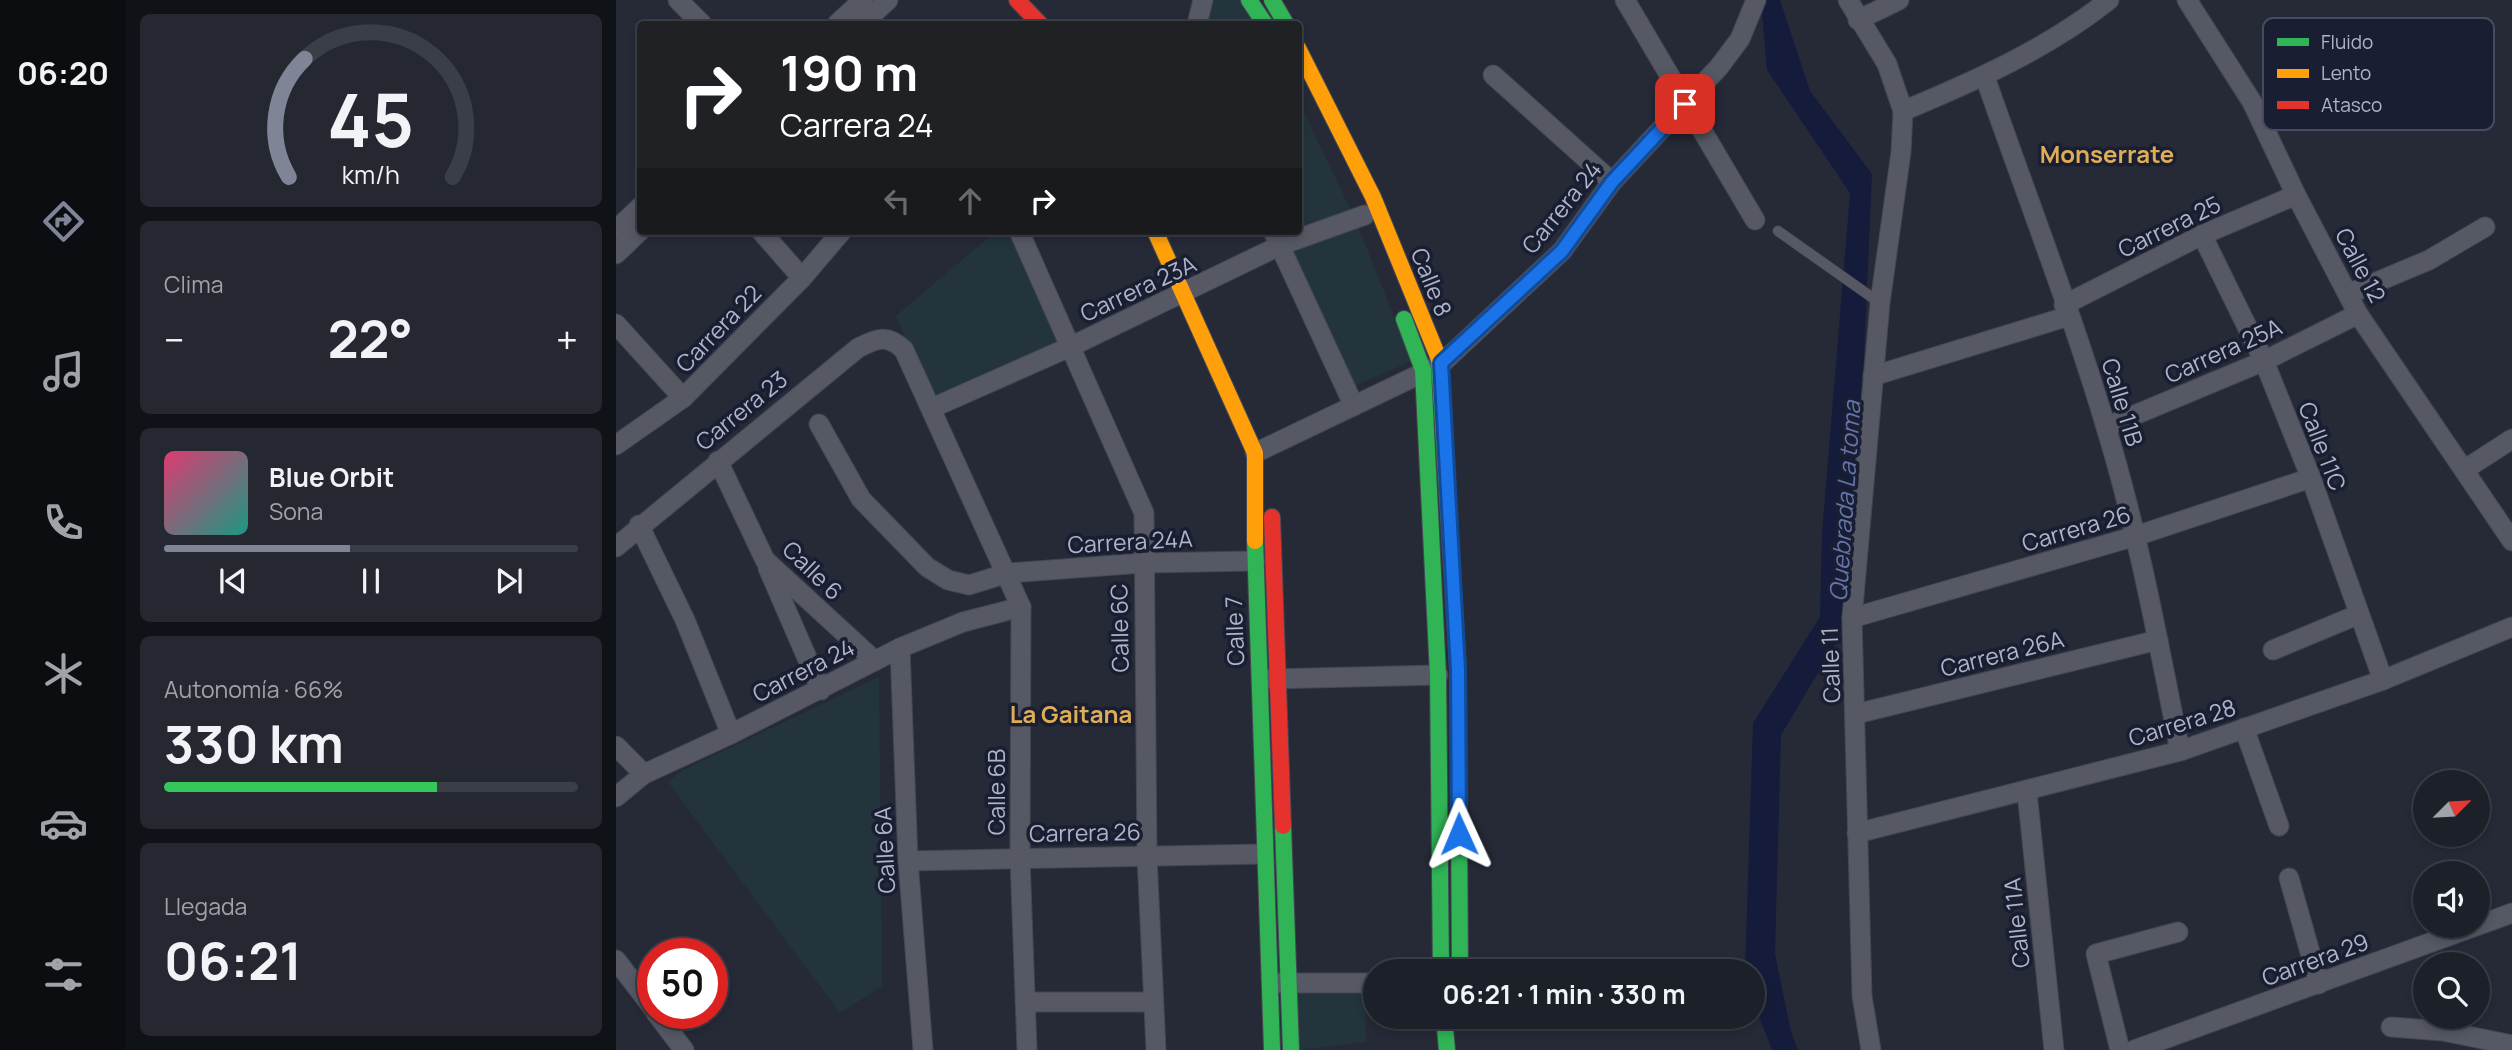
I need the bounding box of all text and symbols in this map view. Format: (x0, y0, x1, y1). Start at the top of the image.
legend (2263, 18, 2494, 130)
text: Fluido (2321, 29, 2373, 55)
text: 190 m (780, 39, 918, 106)
icon: right (665, 49, 756, 140)
text: 06:20 (17, 51, 109, 95)
text: Lento (2321, 60, 2371, 86)
text: 45 (328, 69, 414, 169)
pin (1655, 74, 1715, 134)
icon: arrive (1666, 85, 1704, 123)
text: Atasco (2321, 92, 2382, 118)
text: Carrera 24 (780, 103, 934, 147)
district label: Monserrate (2040, 137, 2174, 170)
street label: Carrera 24 (1514, 154, 1608, 260)
text: km/h (342, 156, 400, 191)
icon: left (878, 182, 916, 220)
icon: ahead (951, 182, 989, 220)
icon: right (1024, 182, 1062, 220)
street label: Carrera 25 (2112, 187, 2226, 265)
icon: directions (39, 197, 88, 246)
street label: Calle 12 (2328, 222, 2394, 308)
street label: Calle 8 (1404, 243, 1460, 321)
street label: Carrera 23A (1075, 247, 1202, 329)
text: Clima (164, 268, 223, 300)
street label: Carrera 22 (668, 277, 768, 379)
text: 22° (328, 303, 413, 374)
street label: Carrera 25A (2159, 310, 2287, 390)
text: − (164, 313, 185, 365)
text: + (556, 313, 578, 365)
icon: music (39, 347, 88, 396)
street label: Calle 11B (2095, 354, 2151, 450)
street label: Carrera 23 (688, 363, 794, 457)
street label: Calle 11C (2292, 397, 2354, 495)
water label: Quebrada La toma (1821, 398, 1868, 602)
text: Blue Orbit (269, 459, 394, 495)
text: Sona (269, 495, 323, 527)
street label: Carrera 26 (2018, 497, 2134, 559)
icon: phone (39, 498, 88, 547)
street label: Carrera 24A (1067, 522, 1194, 560)
street label: Calle 6 (776, 533, 850, 607)
icon: previous (214, 562, 252, 600)
icon: pause (352, 562, 390, 600)
icon: next (490, 562, 528, 600)
street label: Calle 6C (1102, 583, 1136, 673)
street label: Calle 7 (1217, 596, 1251, 666)
street label: Carrera 26A (1937, 622, 2068, 684)
street label: Calle 11 (1813, 626, 1847, 704)
street label: Carrera 24 (747, 631, 859, 709)
icon: climate (39, 649, 88, 698)
text: Autonomía · 66% (164, 673, 343, 705)
street label: Carrera 28 (2124, 691, 2240, 753)
district label: La Gaitana (1010, 697, 1132, 730)
text: 330 km (164, 708, 344, 779)
street label: Calle 6B (980, 749, 1012, 835)
north arrow (2413, 770, 2490, 847)
map controls (2413, 770, 2490, 1029)
position arrow (1422, 797, 1496, 871)
icon: car (39, 799, 88, 848)
street label: Calle 6A (866, 805, 902, 894)
street label: Carrera 26 (1029, 815, 1141, 849)
button: sound (2413, 861, 2490, 938)
street label: Calle 11A (1995, 876, 2037, 970)
text: Llegada (164, 890, 247, 922)
text: 06:21 (164, 925, 302, 996)
street label: Carrera 29 (2257, 925, 2373, 993)
speed limit sign: 50 (637, 938, 728, 1029)
icon: filters (39, 950, 88, 999)
button: search (2413, 952, 2490, 1029)
text: 06:21 · 1 min · 330 m (1442, 976, 1686, 1012)

